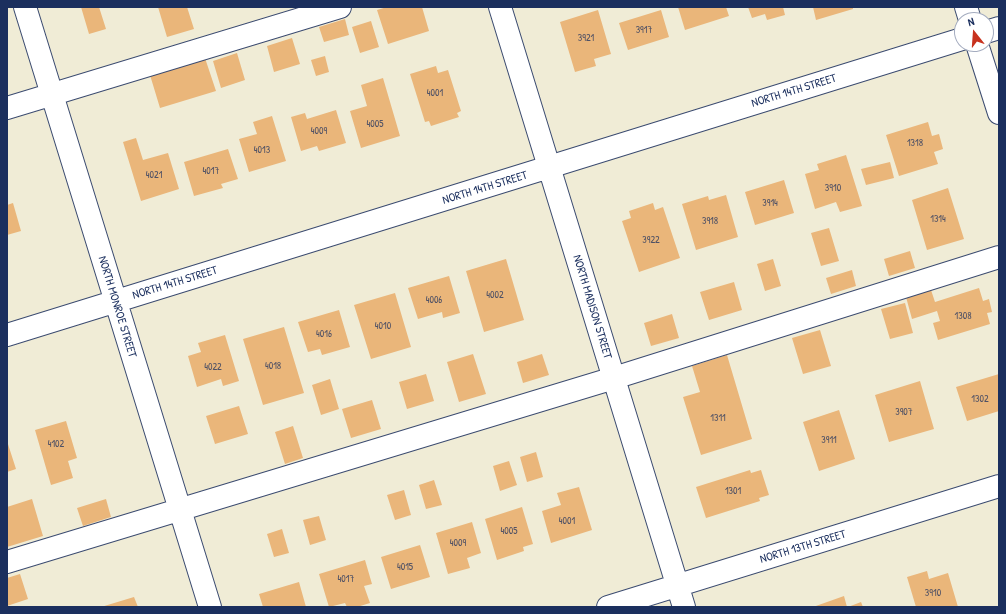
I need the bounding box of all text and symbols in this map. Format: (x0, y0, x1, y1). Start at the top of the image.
north arrow (954, 12, 994, 52)
text: N (966, 14, 976, 29)
house number: 3917 (636, 24, 652, 36)
house number: 3921 (578, 32, 594, 44)
street label: NORTH 14TH STREET (750, 71, 838, 111)
house number: 4001 (427, 87, 443, 99)
house number: 4005 (367, 118, 383, 130)
house number: 4009 (311, 125, 327, 137)
house number: 1318 (907, 137, 923, 149)
house number: 4013 (254, 144, 270, 156)
house number: 4017 (203, 165, 219, 177)
street label: NORTH 14TH STREET (441, 168, 529, 208)
house number: 4021 (146, 169, 162, 181)
house number: 3910 (825, 182, 841, 194)
house number: 3914 (762, 197, 778, 209)
house number: 1314 (930, 213, 946, 225)
house number: 3918 (702, 215, 718, 227)
house number: 3922 (642, 234, 660, 246)
street label: NORTH MADISON STREET (569, 253, 615, 361)
street label: NORTH MONROE STREET (95, 254, 139, 360)
street label: NORTH 14TH STREET (131, 263, 219, 303)
house number: 4002 (486, 289, 504, 301)
house number: 4006 (426, 294, 442, 306)
house number: 1308 (955, 310, 971, 322)
house number: 4010 (375, 320, 391, 332)
house number: 4016 (316, 328, 332, 340)
house number: 4018 (265, 360, 281, 372)
house number: 4022 (204, 361, 222, 373)
house number: 1302 (971, 393, 989, 405)
house number: 3907 (895, 406, 913, 418)
house number: 1311 (710, 412, 726, 424)
house number: 3911 (821, 434, 837, 446)
house number: 4102 (48, 438, 64, 450)
house number: 1301 (725, 485, 741, 497)
house number: 4001 (559, 515, 575, 527)
house number: 4005 (501, 525, 517, 537)
street label: NORTH 13TH STREET (758, 527, 848, 567)
house number: 4009 (450, 537, 466, 549)
house number: 4015 (397, 561, 413, 573)
house number: 4017 (338, 573, 354, 585)
house number: 3910 (925, 587, 941, 599)

